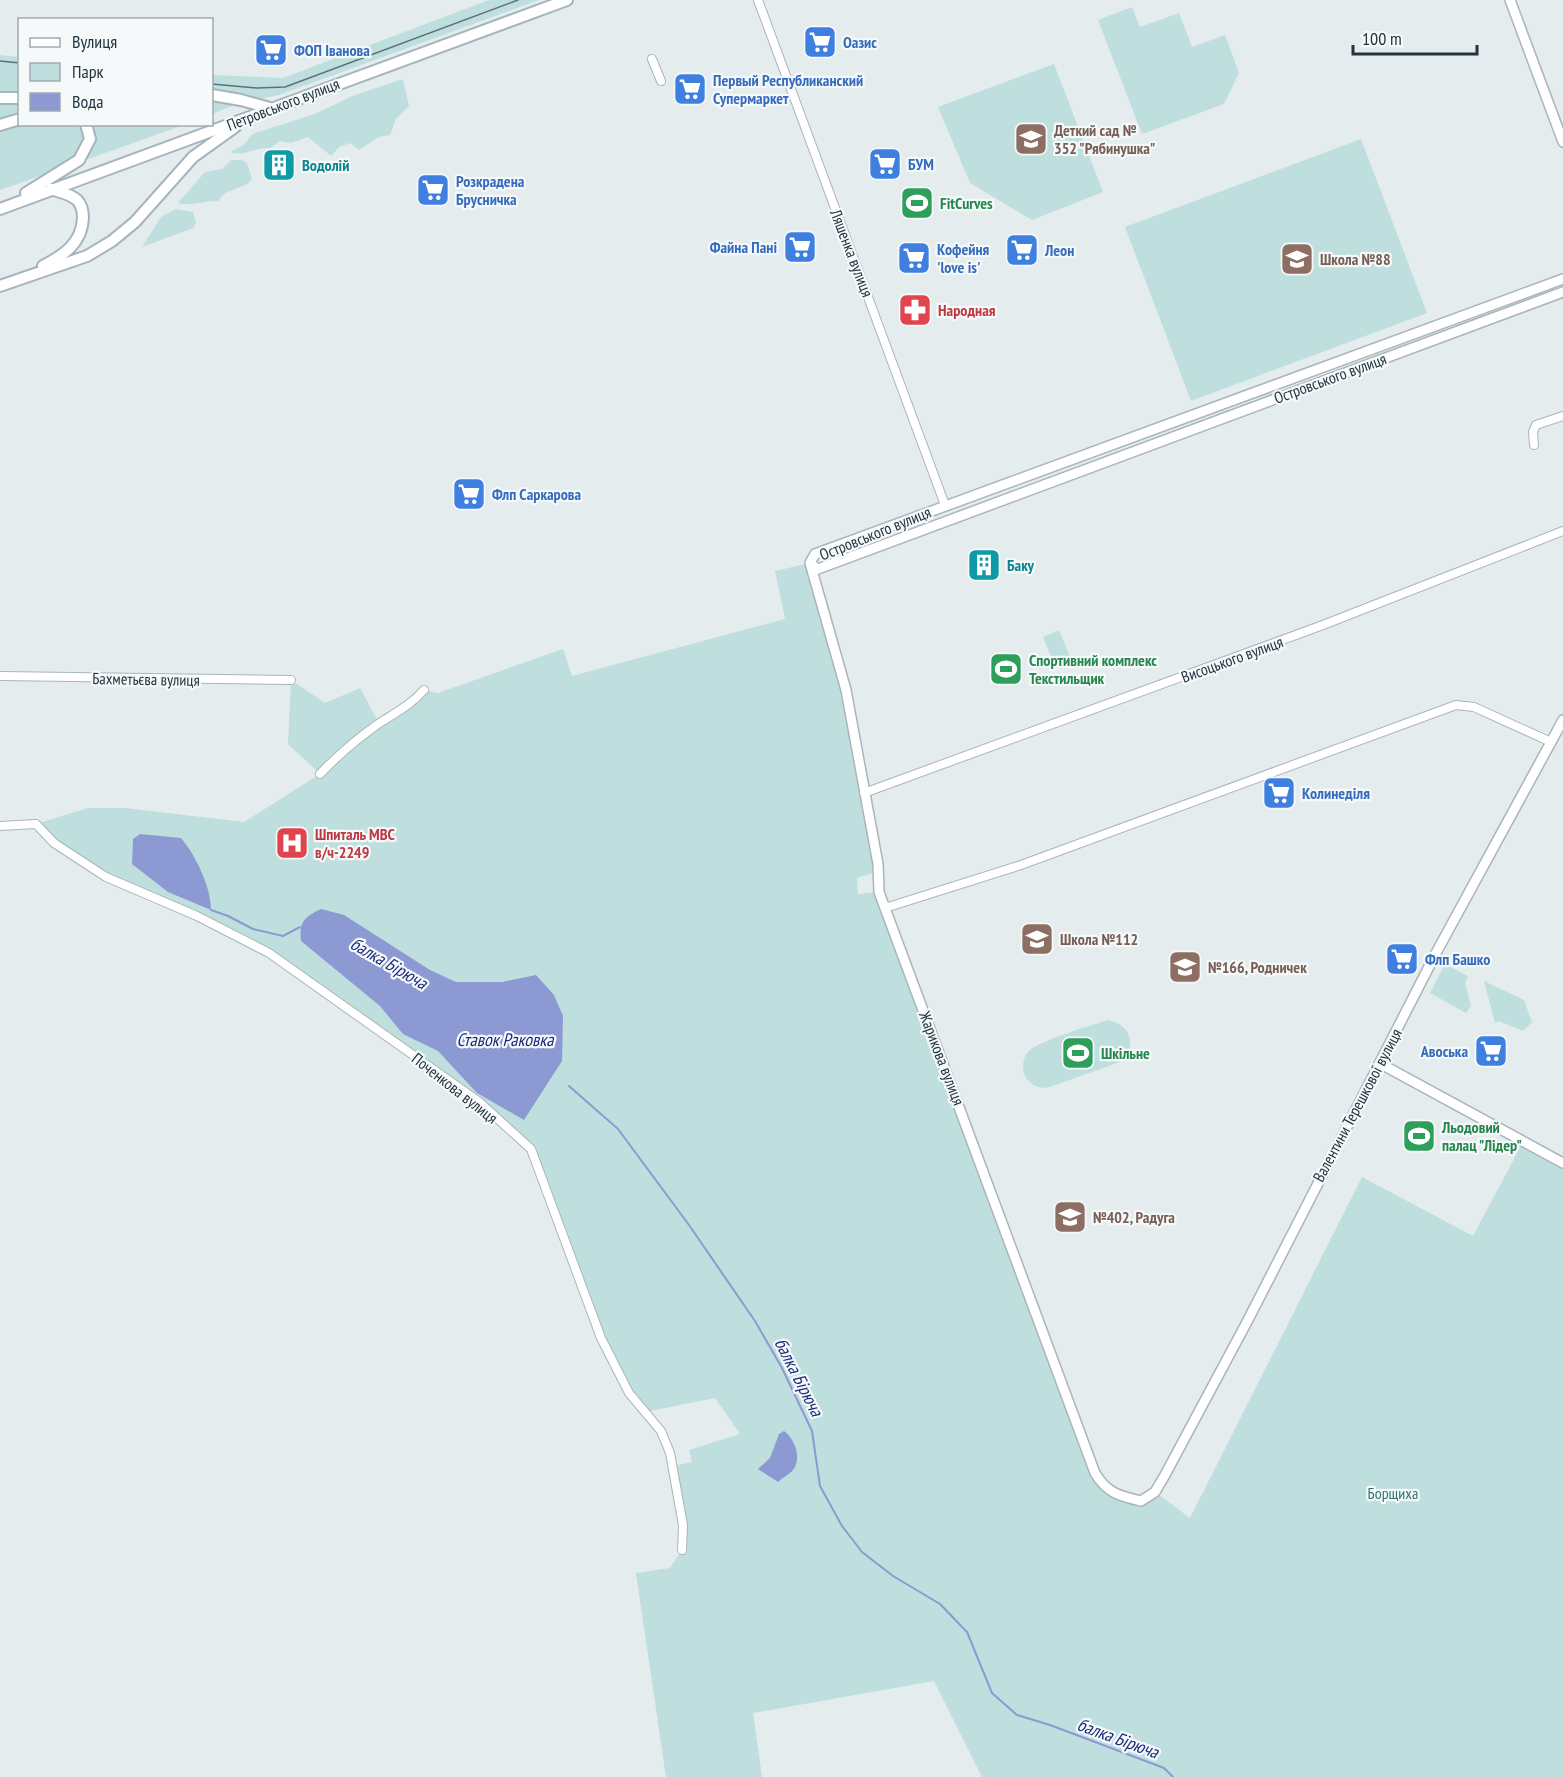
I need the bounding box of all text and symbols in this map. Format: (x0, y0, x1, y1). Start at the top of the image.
legend (18, 18, 213, 126)
scale bar (1353, 18, 1478, 56)
supermarket icon: Оазис (802, 24, 838, 60)
text: 100 m (1362, 27, 1402, 50)
text: Вулиця (72, 30, 117, 53)
supermarket icon: ФОП Іванова (253, 32, 289, 68)
place label: Оазис (843, 32, 877, 52)
place label: ФОП Іванова (294, 40, 370, 60)
text: Парк (72, 60, 103, 83)
place label: Первый Республиканский Супермаркет (713, 70, 863, 108)
supermarket icon: Первый Республиканский Супермаркет (672, 71, 708, 107)
street label: Петровського вулиця (224, 73, 342, 135)
text: Вода (72, 90, 103, 113)
place label: Деткий сад № 352 "Рябинушка" (1054, 120, 1155, 158)
school or university icon: Деткий сад № 352 "Рябинушка" (1013, 121, 1049, 157)
supermarket icon: БУМ (867, 146, 903, 182)
building icon: Водолій (261, 147, 297, 183)
place label: БУМ (908, 154, 934, 174)
place label: Водолій (302, 155, 349, 175)
place label: Розкрадена Брусничка (456, 171, 525, 209)
supermarket icon: Розкрадена Брусничка (415, 172, 451, 208)
sports icon: FitCurves (899, 185, 935, 221)
place label: FitCurves (940, 193, 993, 213)
street label: Ляшенка вулиця (826, 205, 878, 300)
supermarket icon: Файна Пані (782, 229, 818, 265)
supermarket icon: Леон (1004, 232, 1040, 268)
place label: Файна Пані (710, 237, 777, 257)
place label: Кофейня 'love is' (937, 239, 990, 277)
supermarket icon: Кофейня 'love is' (896, 240, 932, 276)
place label: Леон (1044, 240, 1074, 260)
school or university icon: Школа №88 (1279, 241, 1315, 277)
place label: Школа №88 (1320, 249, 1391, 269)
pharmacy icon: Народная (897, 292, 933, 328)
place label: Народная (938, 300, 996, 320)
street label: Островського вулиця (1271, 348, 1389, 408)
supermarket icon: Флп Саркарова (451, 476, 487, 512)
place label: Флп Саркарова (492, 484, 582, 504)
street label: Островського вулиця (816, 502, 934, 564)
building icon: Баку (966, 547, 1002, 583)
place label: Баку (1007, 555, 1035, 575)
street label: Висоцького вулиця (1178, 631, 1286, 687)
place label: Спортивний комплекс Текстильщик (1029, 650, 1157, 688)
sports icon: Спортивний комплекс Текстильщик (988, 651, 1024, 687)
street label: Бахметьєва вулиця (92, 668, 200, 690)
supermarket icon: Колинеділя (1261, 775, 1297, 811)
place label: Колинеділя (1302, 783, 1370, 803)
place label: Шпиталь МВС в/ч-2249 (315, 824, 396, 862)
hospital icon: Шпиталь МВС в/ч-2249 (274, 825, 310, 861)
school or university icon: Школа №112 (1019, 921, 1055, 957)
place label: Школа №112 (1060, 929, 1138, 949)
water label: балка Бірюча (347, 932, 432, 995)
supermarket icon: Флп Башко (1384, 941, 1420, 977)
school or university icon: №166, Родничек (1167, 949, 1203, 985)
place label: Флп Башко (1425, 949, 1490, 969)
place label: №166, Родничек (1208, 957, 1307, 977)
street label: Жарикова вулиця (915, 1007, 969, 1108)
street label: Валентини Терешкової вулиця (1308, 1025, 1406, 1185)
water label: Ставок Раковка (457, 1028, 554, 1051)
supermarket icon: Авоська (1473, 1033, 1509, 1069)
sports icon: Шкільне (1060, 1035, 1096, 1071)
place label: Авоська (1420, 1041, 1468, 1061)
place label: Шкільне (1101, 1043, 1150, 1063)
street label: Поченкова вулиця (408, 1048, 502, 1128)
place label: Льодовий палац "Лідер" (1441, 1117, 1522, 1155)
sports icon: Льодовий палац "Лідер" (1401, 1118, 1437, 1154)
school or university icon: №402, Радуга (1052, 1199, 1088, 1235)
place label: №402, Радуга (1093, 1207, 1175, 1227)
water label: балка Бірюча (769, 1334, 829, 1421)
park label: Борщиха (1368, 1483, 1418, 1503)
water label: балка Бірюча (1074, 1713, 1163, 1764)

